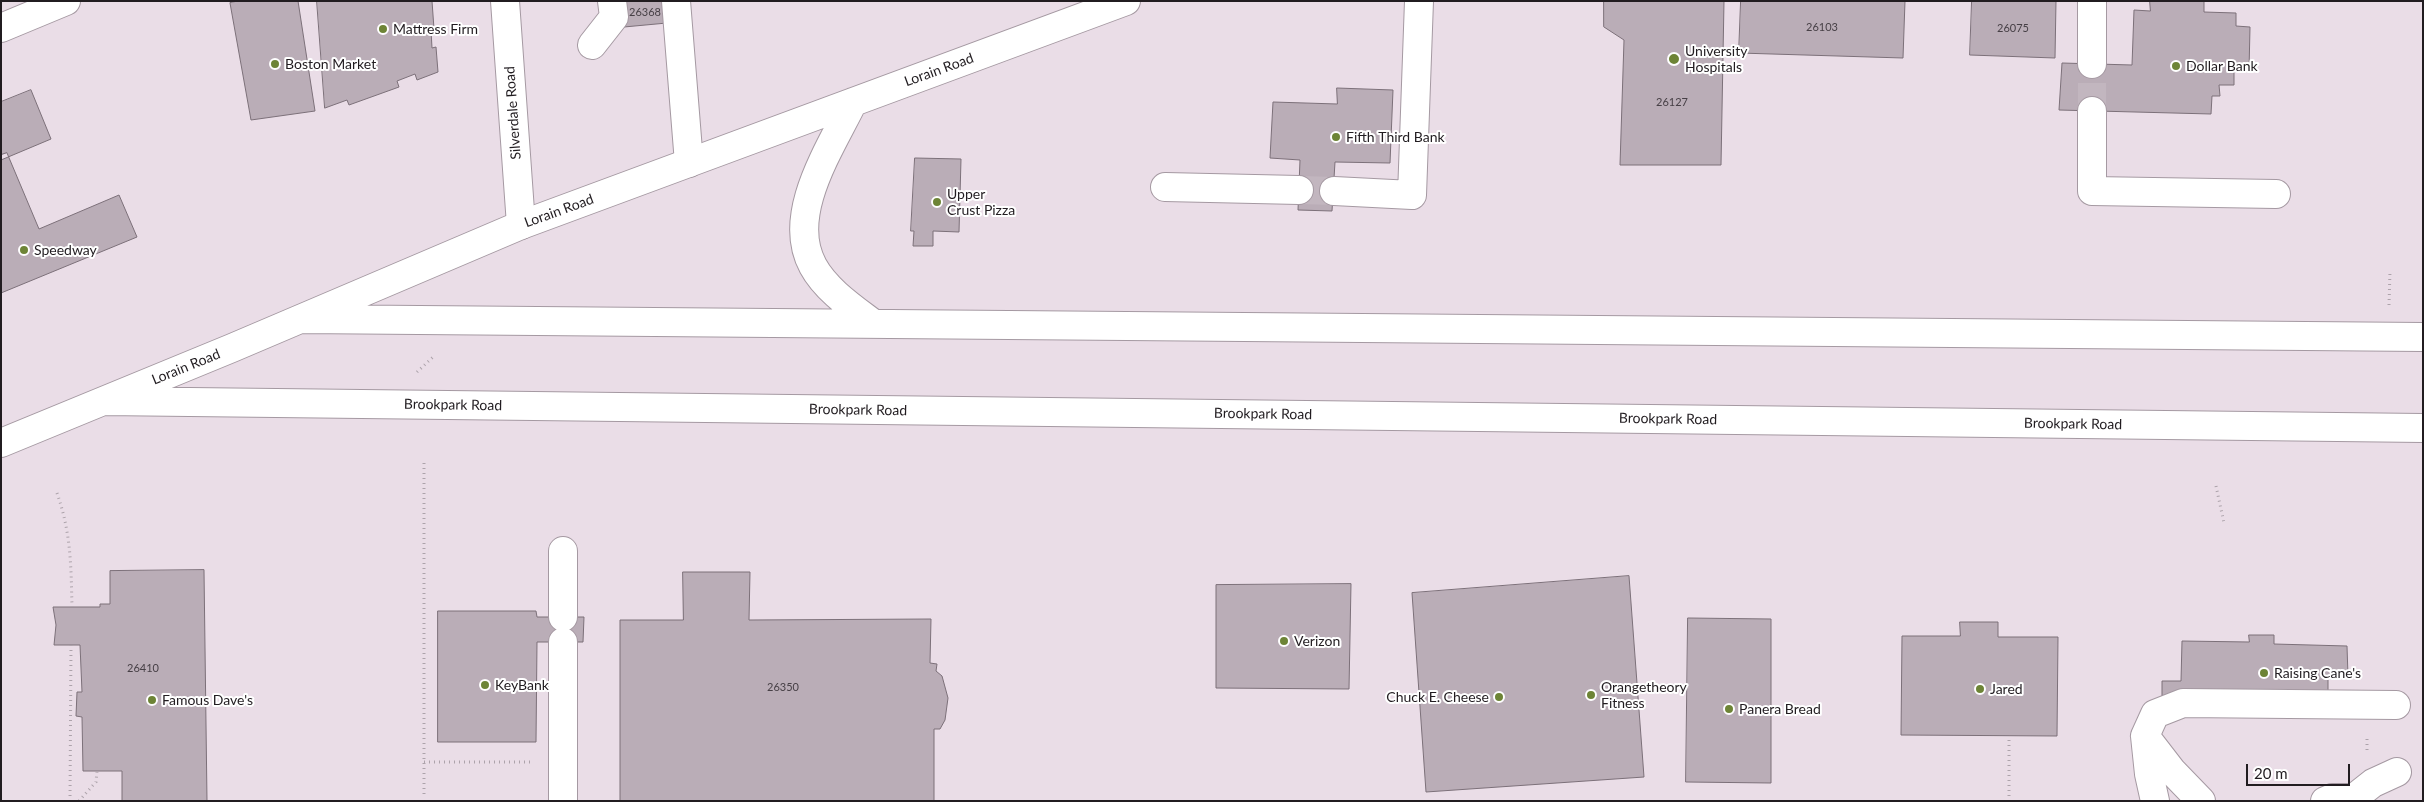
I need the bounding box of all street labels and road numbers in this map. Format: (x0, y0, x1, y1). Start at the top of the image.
street label: Lorain Road (902, 50, 976, 90)
street label: Silverdale Road (501, 66, 525, 160)
street label: Lorain Road (522, 191, 596, 231)
street label: Lorain Road (149, 346, 223, 388)
street label: Brookpark Road (404, 396, 502, 414)
street label: Brookpark Road (809, 401, 907, 419)
street label: Brookpark Road (1214, 405, 1312, 423)
street label: Brookpark Road (1619, 410, 1717, 428)
street label: Brookpark Road (2024, 415, 2122, 433)

